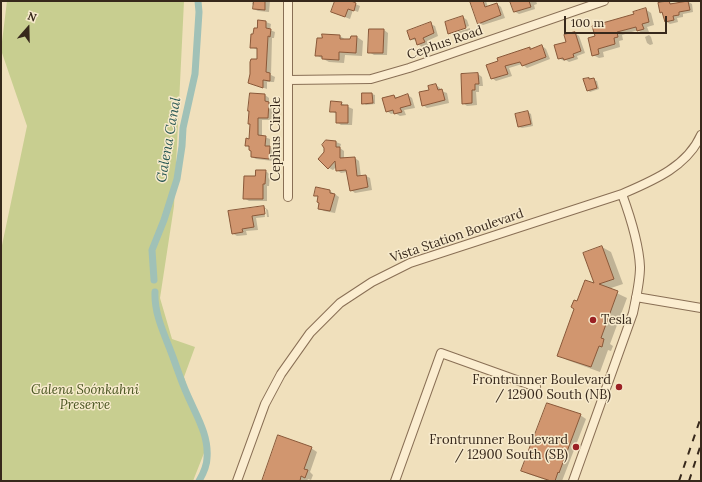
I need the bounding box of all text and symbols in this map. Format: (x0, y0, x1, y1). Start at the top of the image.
north arrow (8, 8, 48, 48)
scale bar (566, 8, 669, 34)
text: N (26, 9, 38, 25)
text: 100 m (571, 15, 604, 30)
street label: Cephus Road (405, 23, 485, 63)
water label: Galena Canal (153, 96, 185, 184)
street label: Cephus Circle (268, 97, 284, 181)
street label: Vista Station Boulevard (388, 206, 526, 266)
place label: Tesla (601, 312, 632, 328)
marker: Tesla (588, 315, 598, 325)
place label: Frontrunner Boulevard / 12900 South (NB) (472, 372, 611, 403)
park label: Galena Soónkahni Preserve (31, 382, 139, 413)
marker: Frontrunner Boulevard / 12900 South (NB) (614, 382, 624, 392)
place label: Frontrunner Boulevard / 12900 South (SB) (429, 432, 568, 463)
marker: Frontrunner Boulevard / 12900 South (SB) (571, 442, 581, 452)

